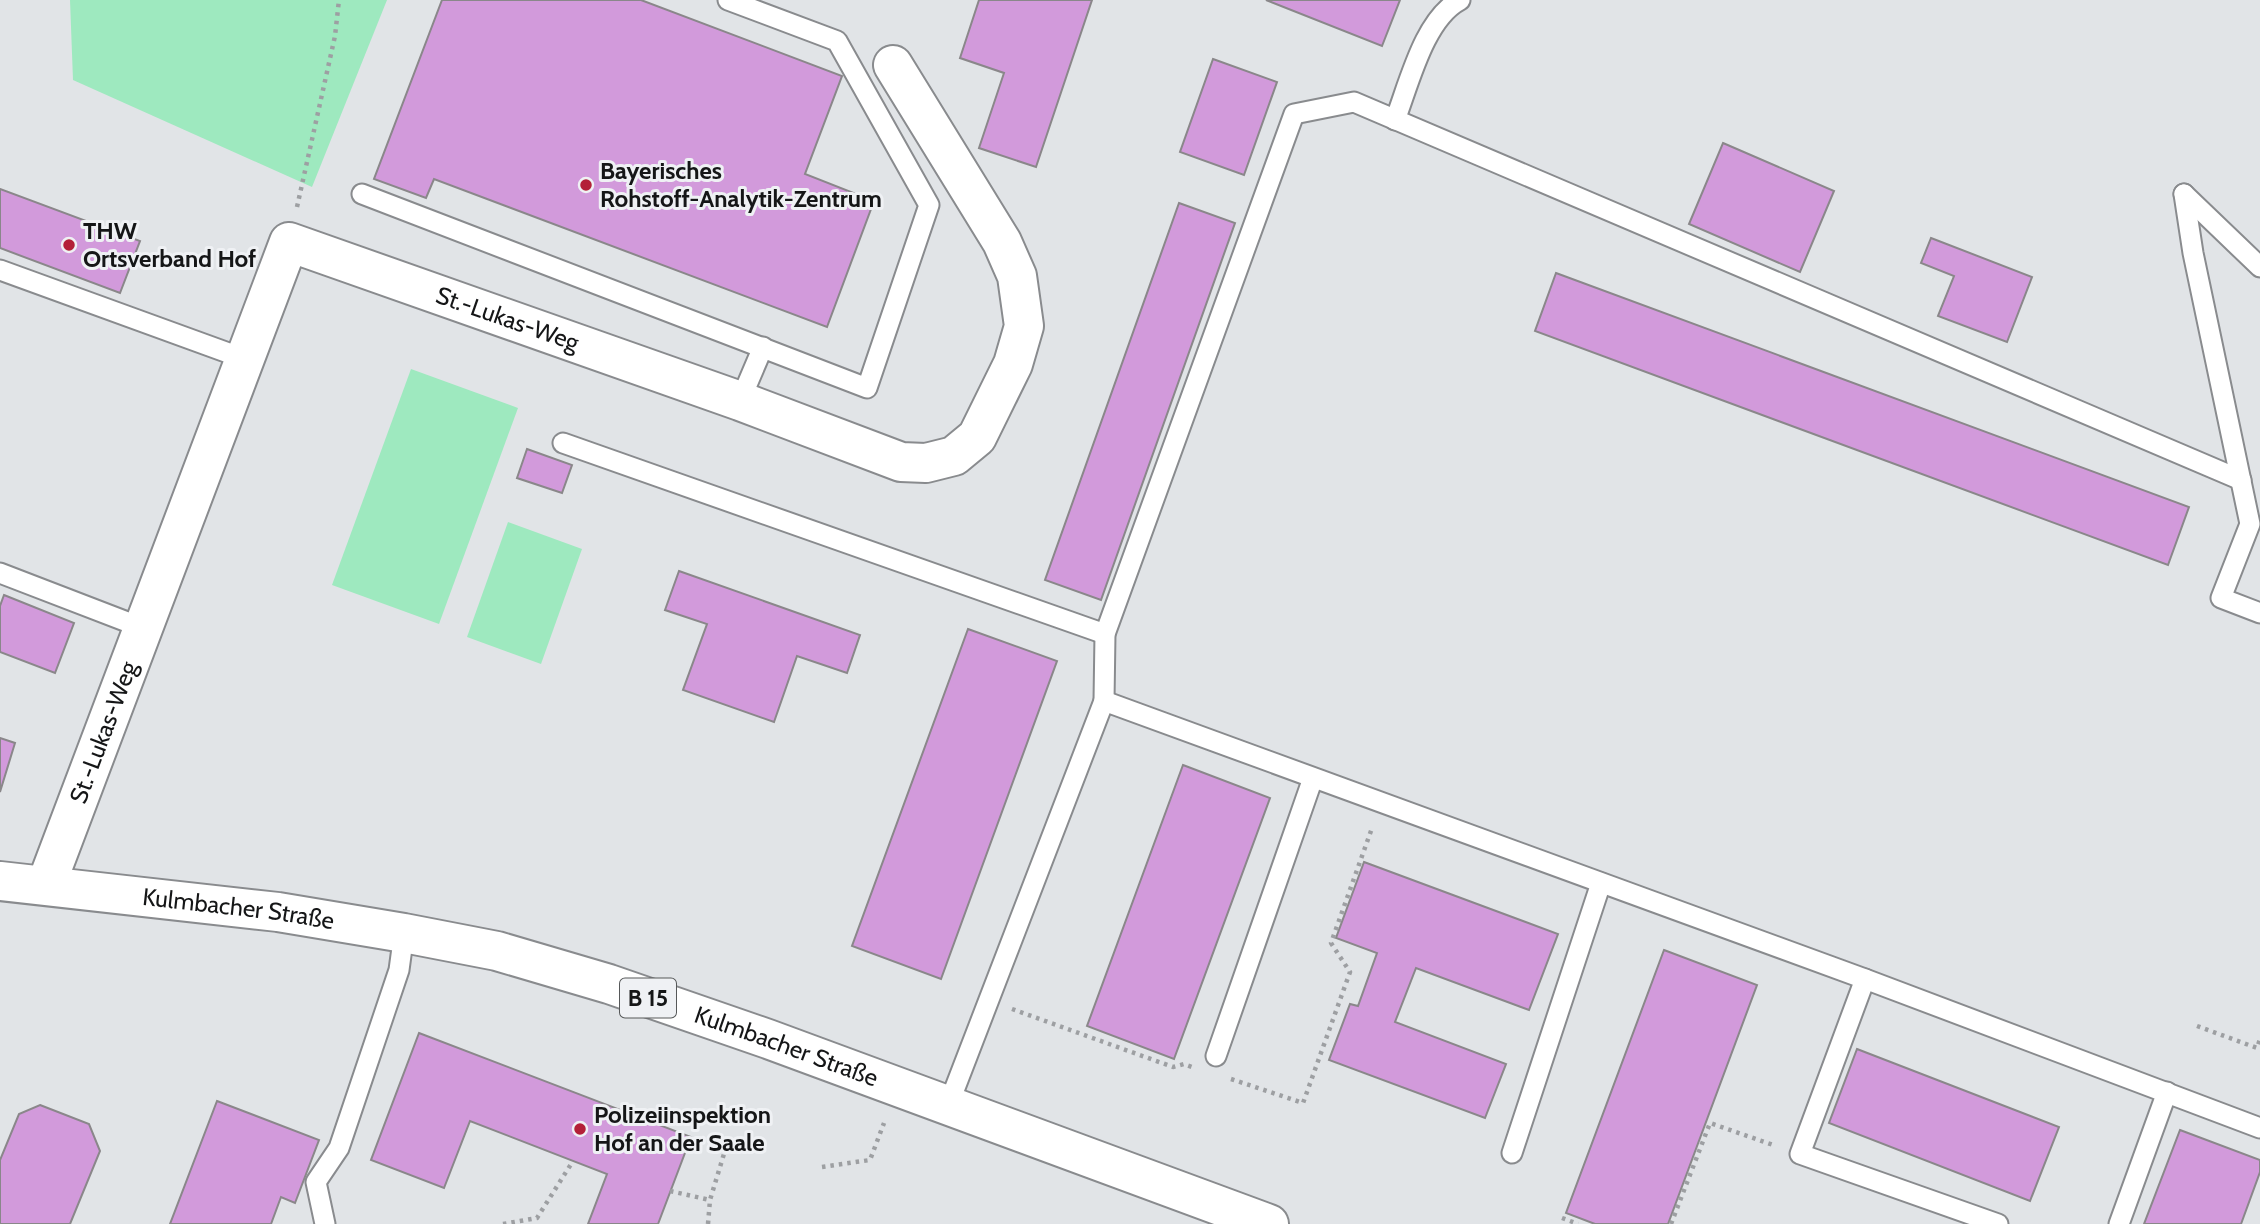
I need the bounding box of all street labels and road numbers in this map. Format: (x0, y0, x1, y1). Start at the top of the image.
street label: St.-Lukas-Weg (432, 280, 584, 357)
street label: St.-Lukas-Weg (63, 656, 144, 807)
street label: Kulmbacher Straße (141, 882, 337, 935)
road number: B 15 (620, 979, 676, 1018)
street label: Kulmbacher Straße (691, 1000, 882, 1092)

